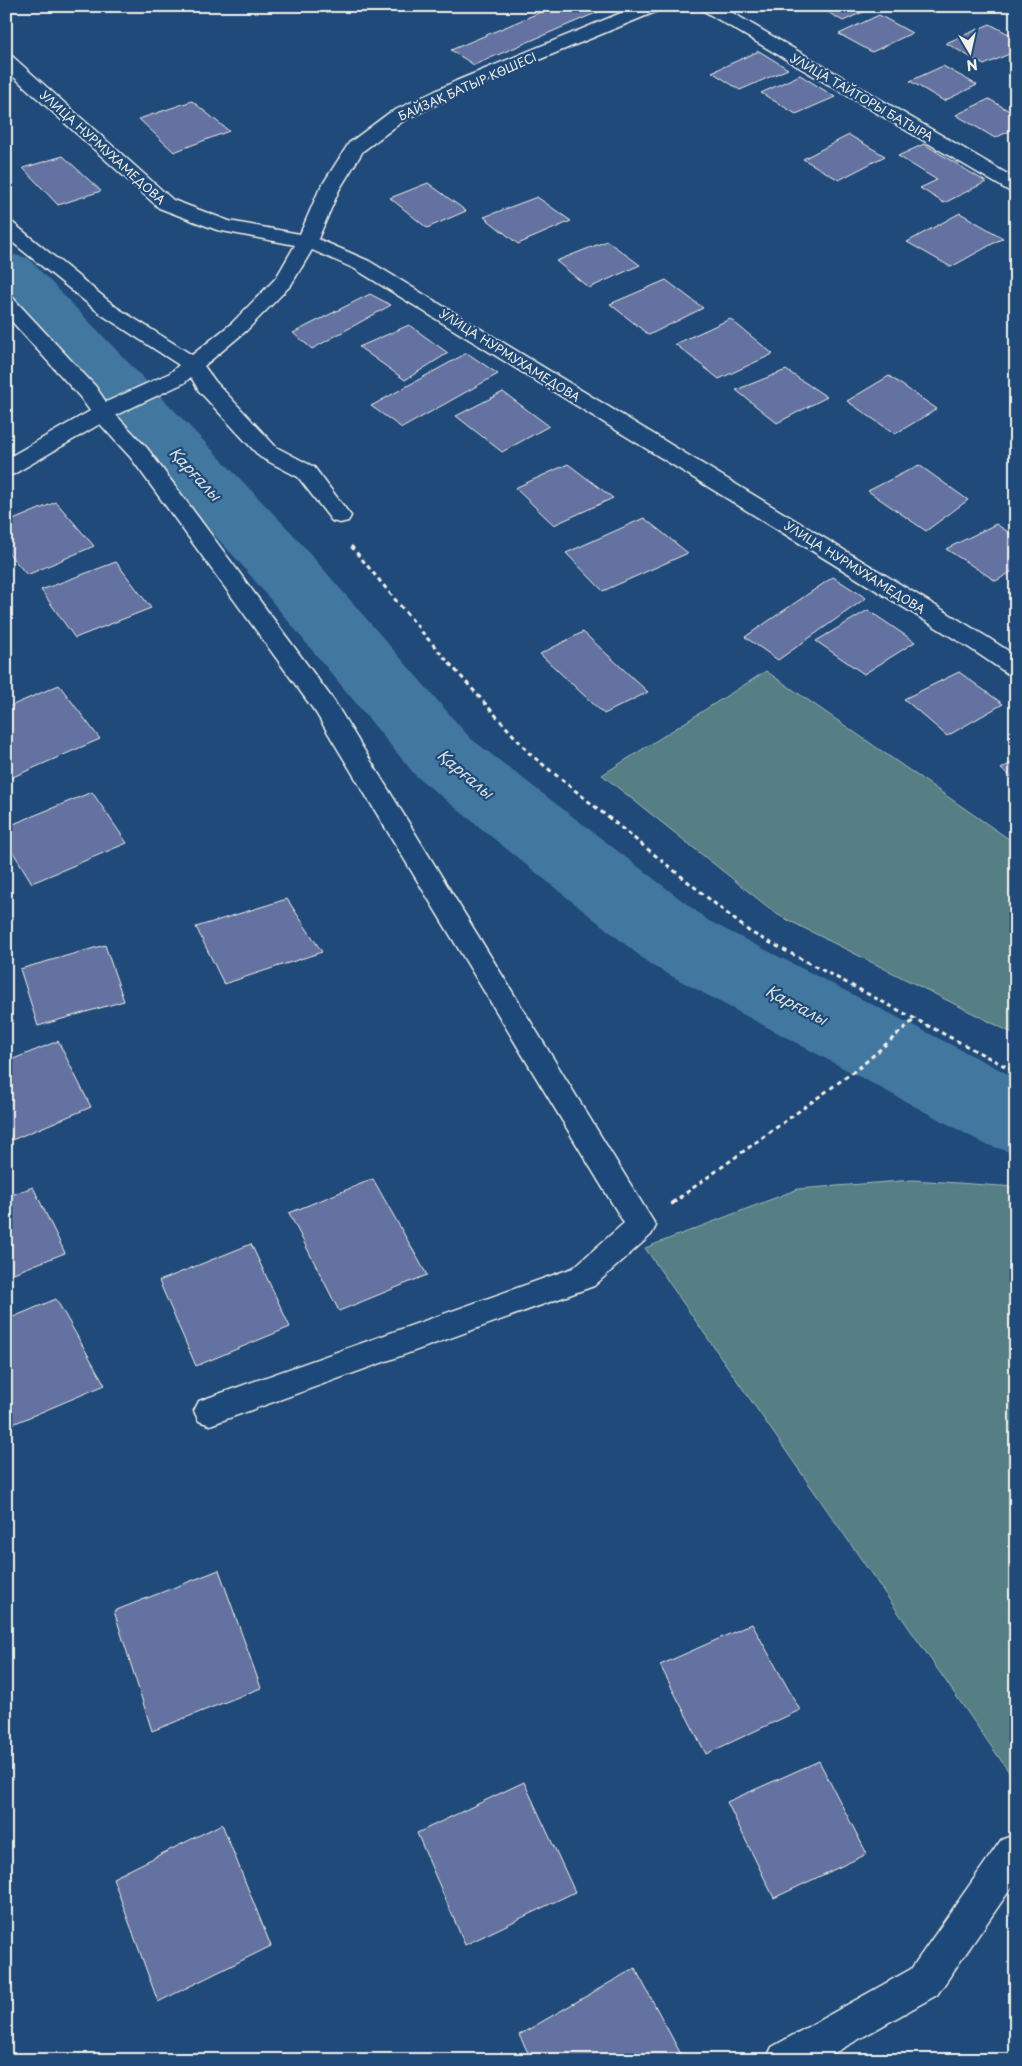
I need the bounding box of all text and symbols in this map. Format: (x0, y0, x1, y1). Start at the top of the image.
north arrow (944, 28, 994, 78)
street label: БАЙЗАҚ БАТЫР КӨШЕСІ (395, 47, 539, 125)
street label: УЛИЦА ТАЙТОРЫ БАТЫРА (787, 49, 937, 145)
text: N (965, 54, 979, 77)
street label: УЛИЦА НУРМУХАМЕДОВА (36, 86, 170, 208)
street label: УЛИЦА НУРМУХАМЕДОВА (436, 304, 584, 406)
water label: Қарғалы (164, 440, 228, 506)
street label: УЛИЦА НУРМУХАМЕДОВА (781, 516, 929, 618)
water label: Қарғалы (433, 742, 500, 804)
water label: Қарғалы (762, 978, 833, 1031)

